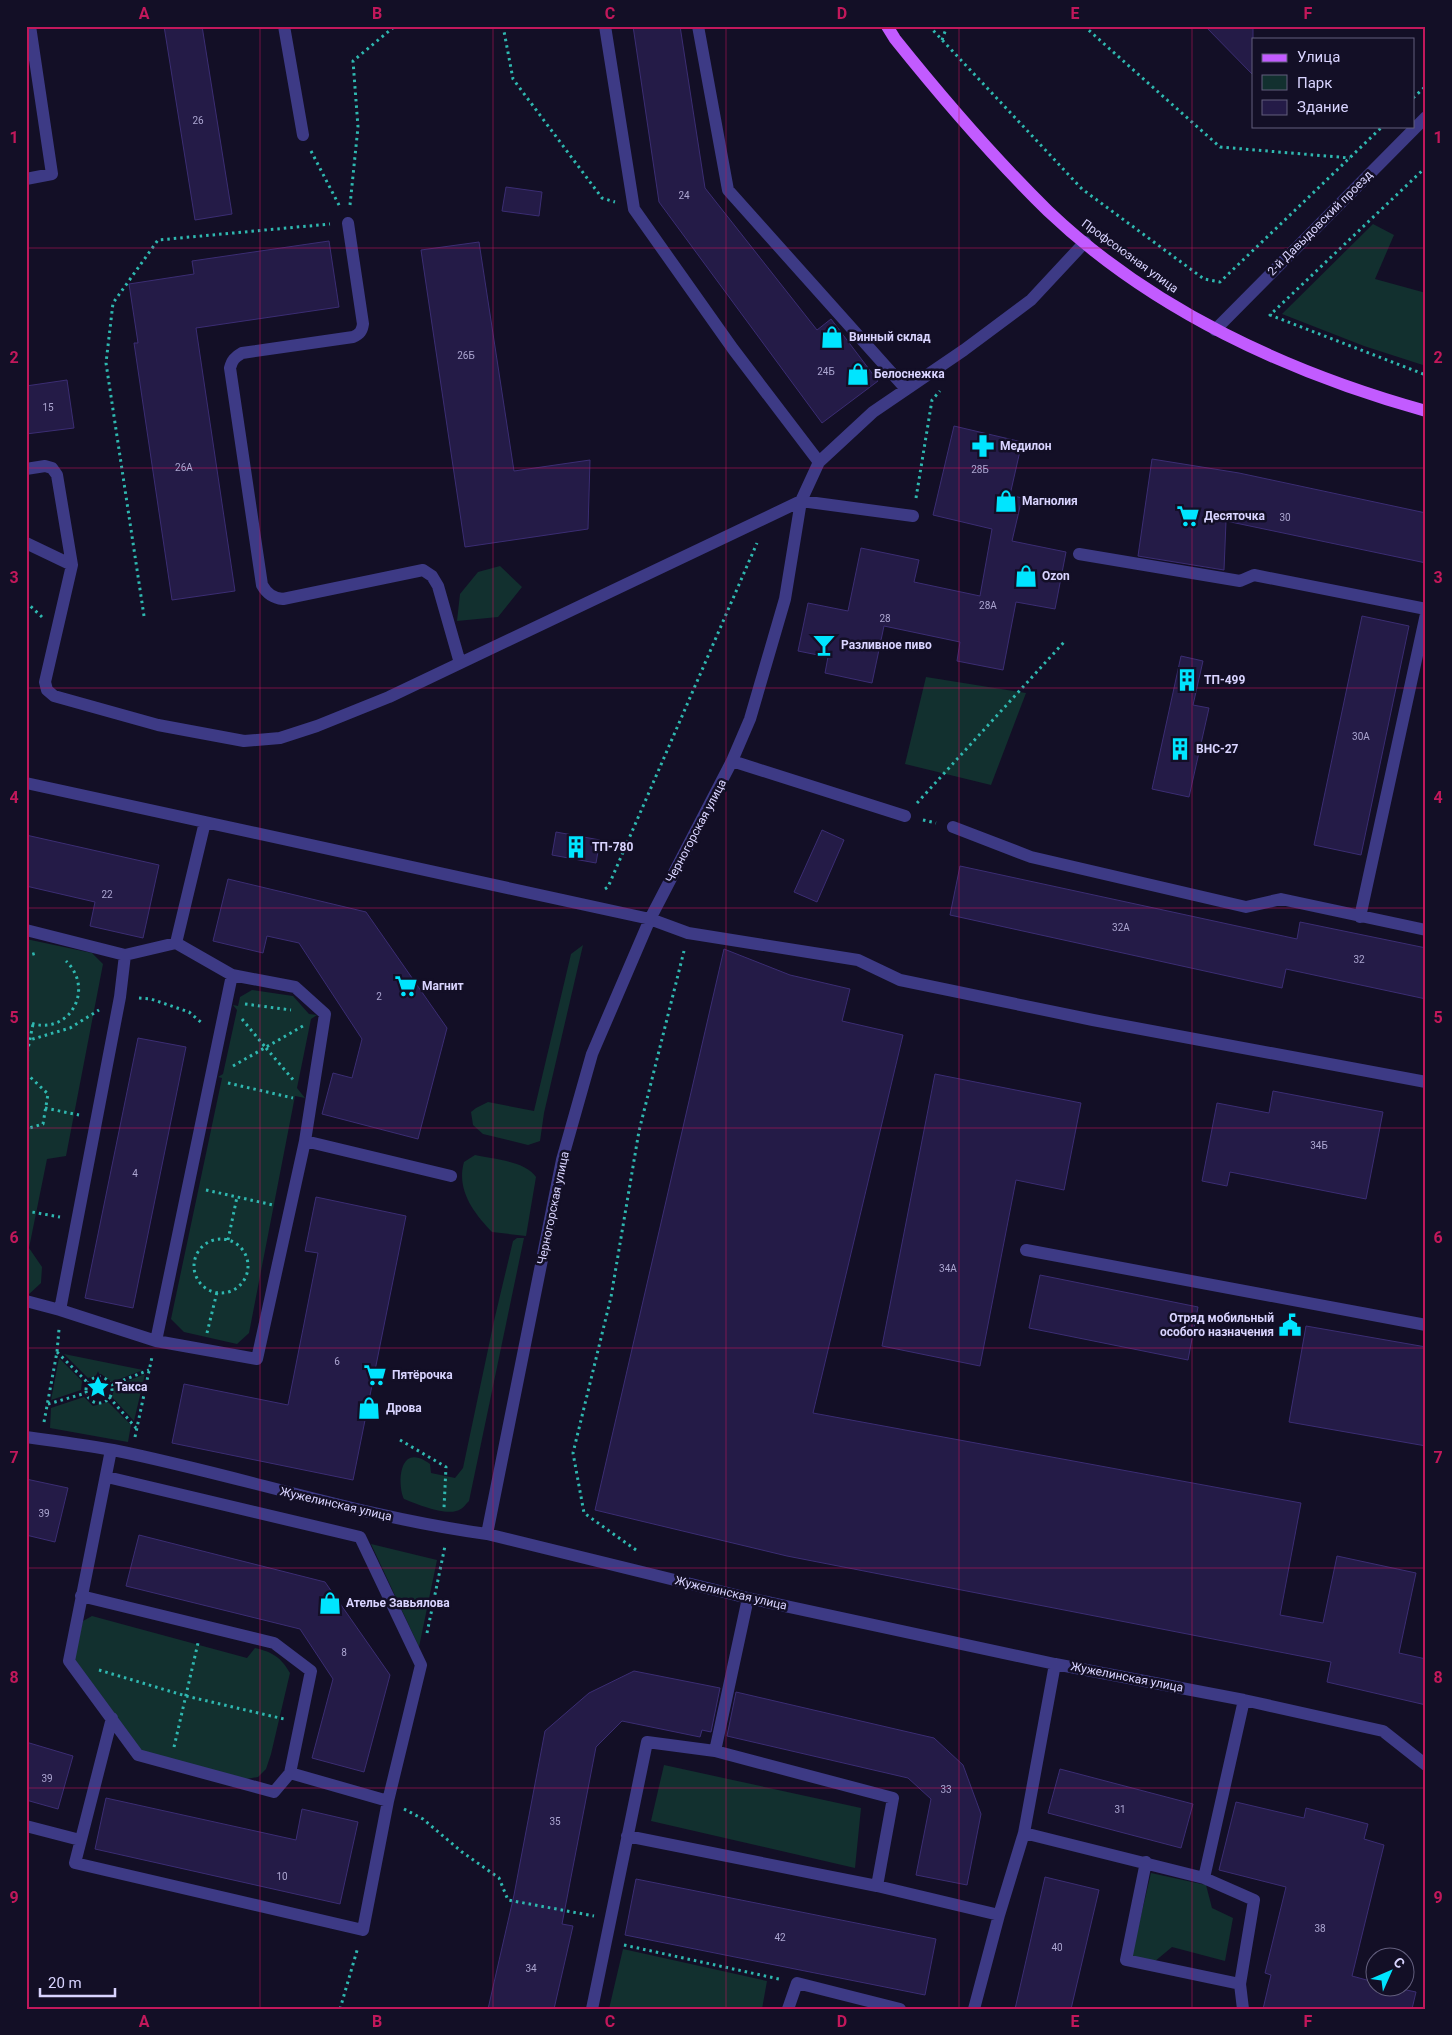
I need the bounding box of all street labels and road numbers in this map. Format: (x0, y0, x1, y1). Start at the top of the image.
street label: 2-й Давыдовский проезд (1265, 168, 1375, 278)
street label: Профсоюзная улица (1079, 216, 1181, 296)
street label: Черногорская улица (663, 777, 729, 885)
street label: Черногорская улица (534, 1150, 572, 1266)
street label: Жужелинская улица (279, 1484, 393, 1524)
street label: Жужелинская улица (674, 1573, 788, 1613)
street label: Жужелинская улица (1070, 1659, 1184, 1695)

